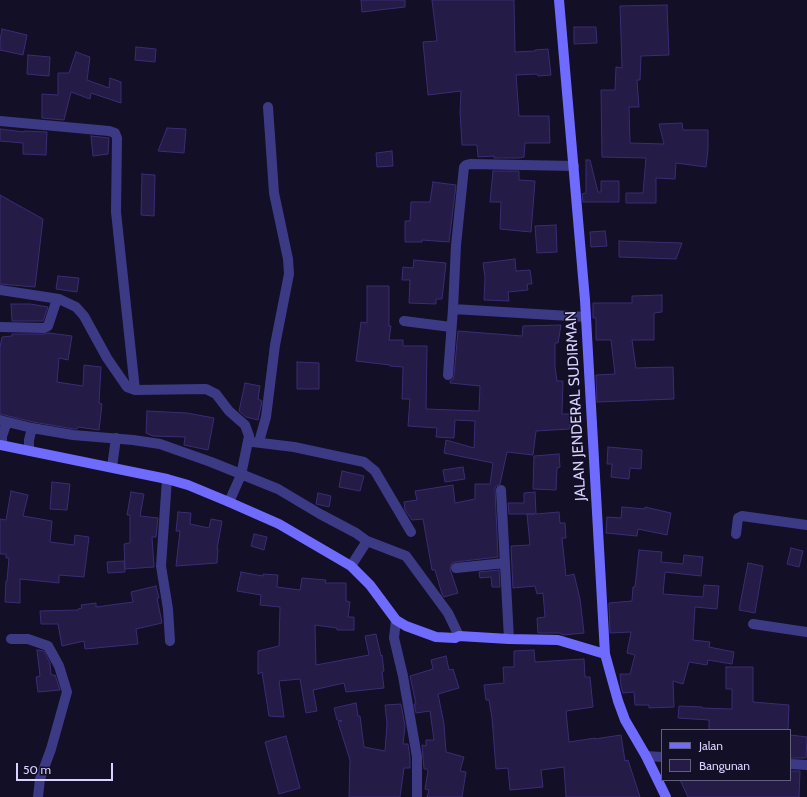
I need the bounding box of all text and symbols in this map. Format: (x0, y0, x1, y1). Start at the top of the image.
street label: JALAN JENDERAL SUDIRMAN (562, 311, 590, 501)
legend (661, 729, 791, 781)
text: Jalan (699, 738, 723, 753)
scale bar (18, 755, 115, 781)
text: Bangunan (699, 758, 750, 773)
text: 50 m (23, 762, 51, 777)

